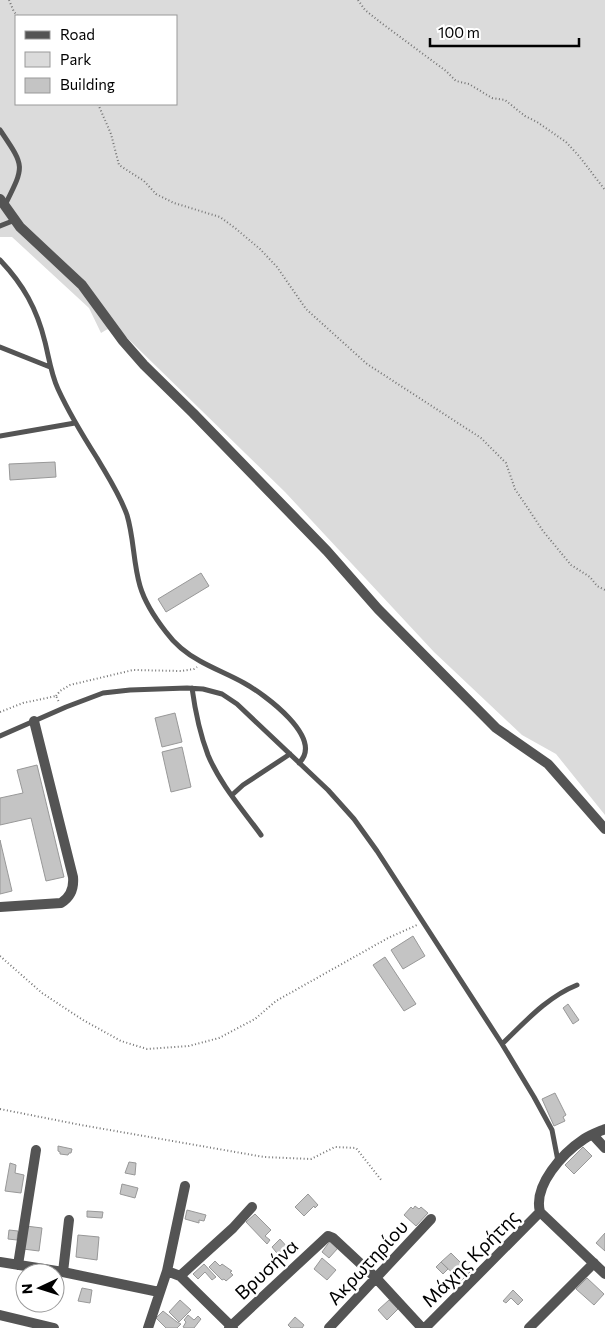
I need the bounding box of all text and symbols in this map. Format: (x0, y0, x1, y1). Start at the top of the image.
legend (15, 15, 178, 105)
scale bar (430, 15, 579, 47)
text: 100 m (438, 23, 480, 41)
text: Road (60, 25, 95, 43)
text: Park (60, 50, 91, 68)
text: Building (60, 75, 115, 93)
street label: Μάχης Κρήτης (417, 1205, 523, 1311)
street label: Ακρωτηρίου (322, 1215, 412, 1309)
street label: Βρυσήνα (230, 1234, 302, 1304)
north arrow (15, 1263, 65, 1313)
text: N (18, 1283, 35, 1295)

